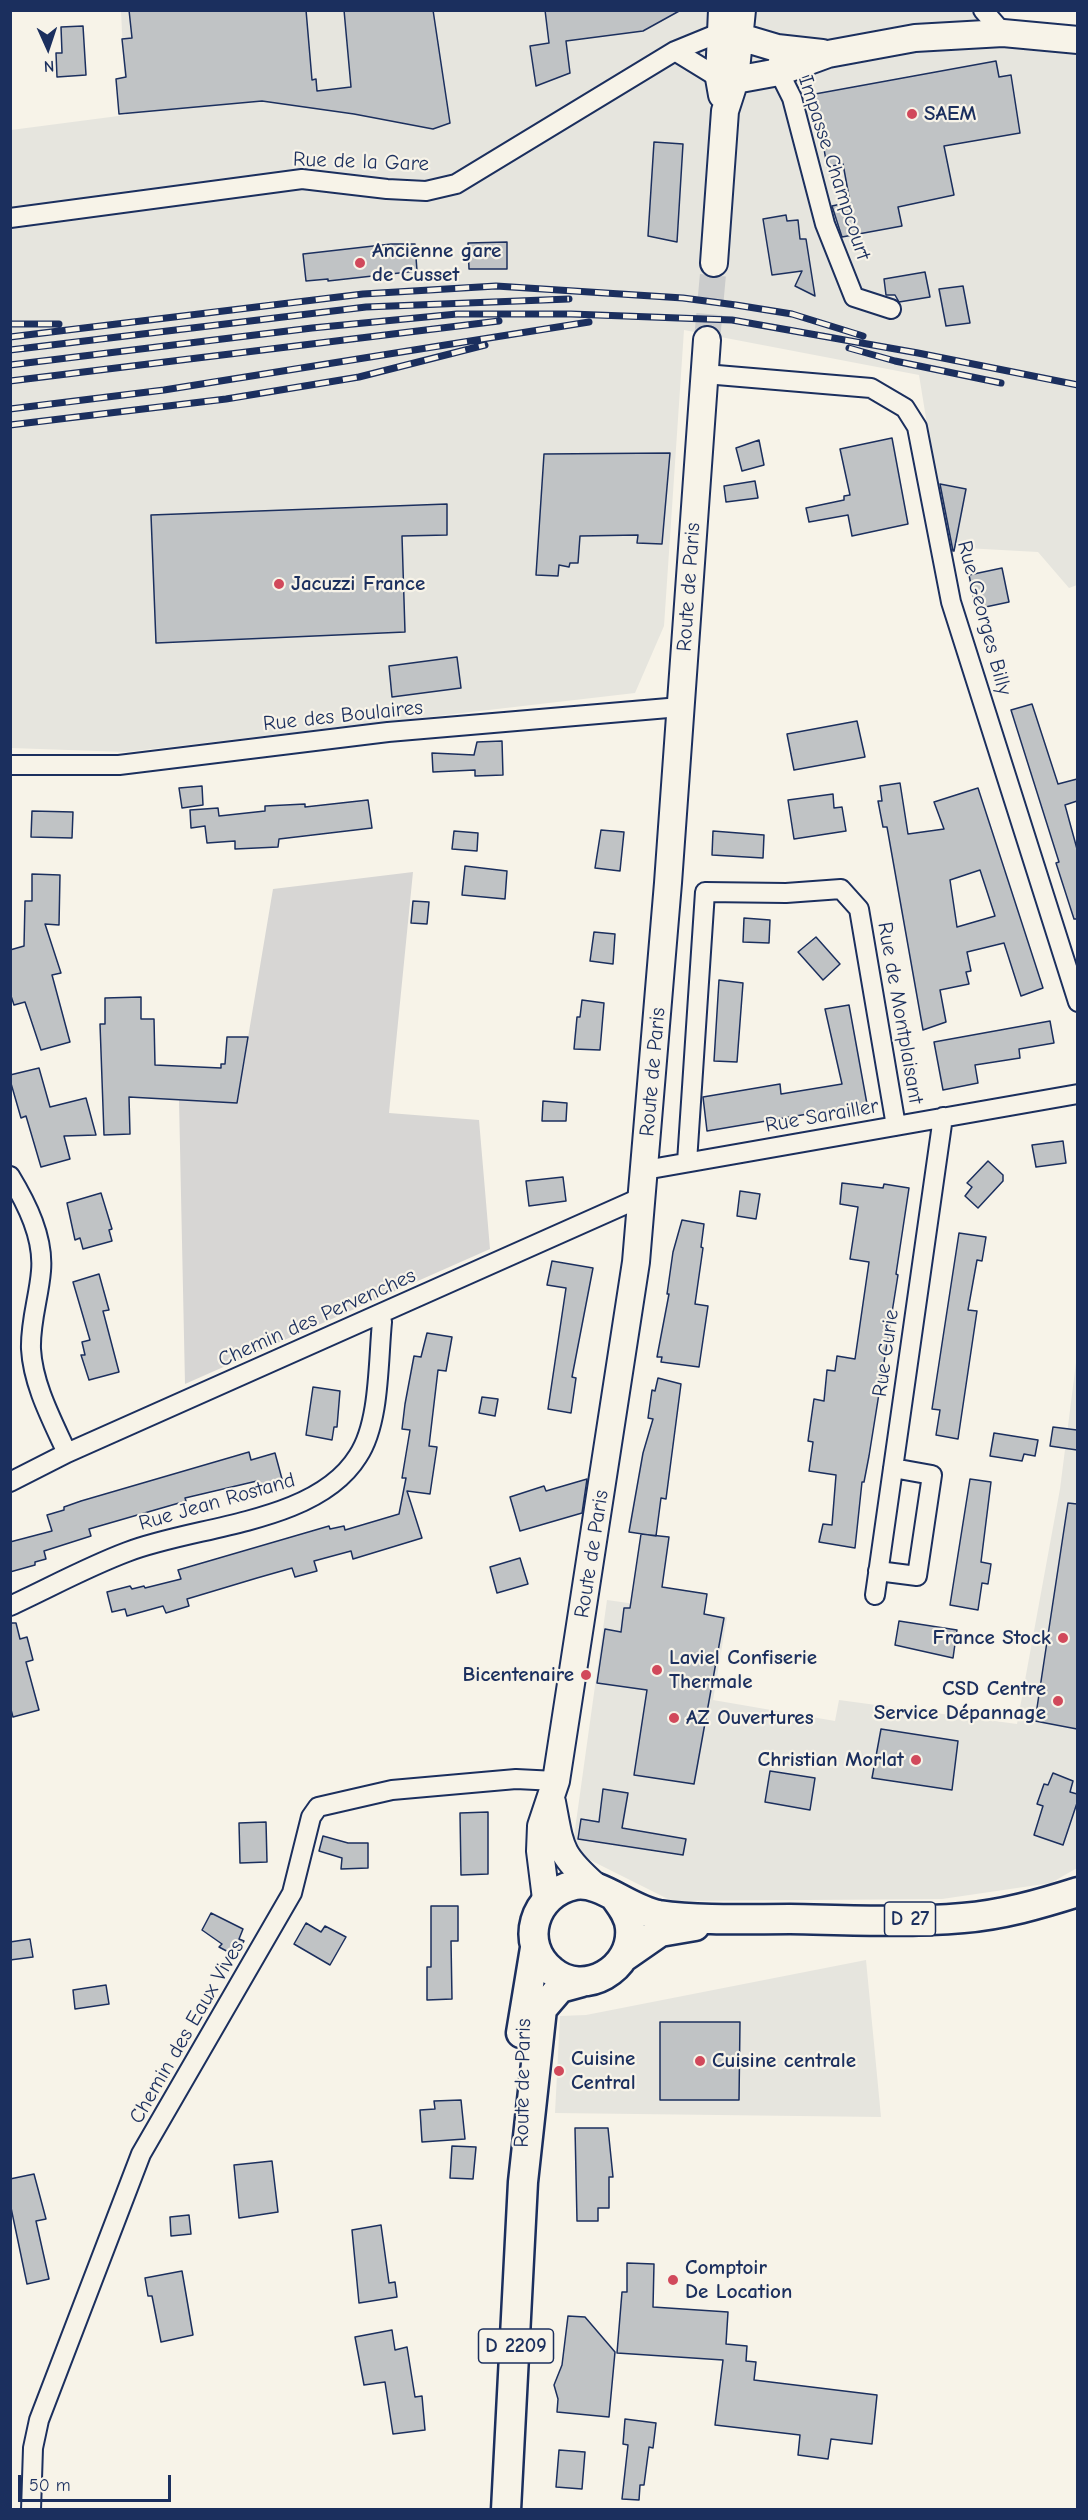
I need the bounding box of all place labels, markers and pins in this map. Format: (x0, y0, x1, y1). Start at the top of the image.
place label: SAEM (924, 101, 976, 127)
marker: SAEM (905, 107, 919, 121)
place label: Ancienne gare de Cusset (372, 238, 501, 288)
marker: Ancienne gare de Cusset (353, 256, 367, 270)
place label: Jacuzzi France (291, 571, 425, 597)
marker: Jacuzzi France (272, 577, 286, 591)
place label: France Stock (932, 1625, 1051, 1651)
marker: France Stock (1056, 1631, 1070, 1645)
place label: Laviel Confiserie Thermale (669, 1645, 817, 1695)
place label: Bicentenaire (462, 1662, 574, 1688)
marker: Laviel Confiserie Thermale (650, 1663, 664, 1677)
marker: Bicentenaire (579, 1668, 593, 1682)
place label: CSD Centre Service Dépannage (874, 1676, 1046, 1726)
marker: CSD Centre Service Dépannage (1051, 1694, 1065, 1708)
place label: AZ Ouvertures (686, 1705, 814, 1731)
marker: AZ Ouvertures (667, 1711, 681, 1725)
place label: Christian Morlat (758, 1747, 904, 1773)
marker: Christian Morlat (909, 1753, 923, 1767)
place label: Cuisine Central (571, 2046, 636, 2096)
place label: Cuisine centrale (712, 2048, 856, 2074)
marker: Cuisine centrale (693, 2054, 707, 2068)
marker: Cuisine Central (552, 2064, 566, 2078)
place label: Comptoir De Location (685, 2255, 792, 2305)
marker: Comptoir De Location (666, 2273, 680, 2287)

